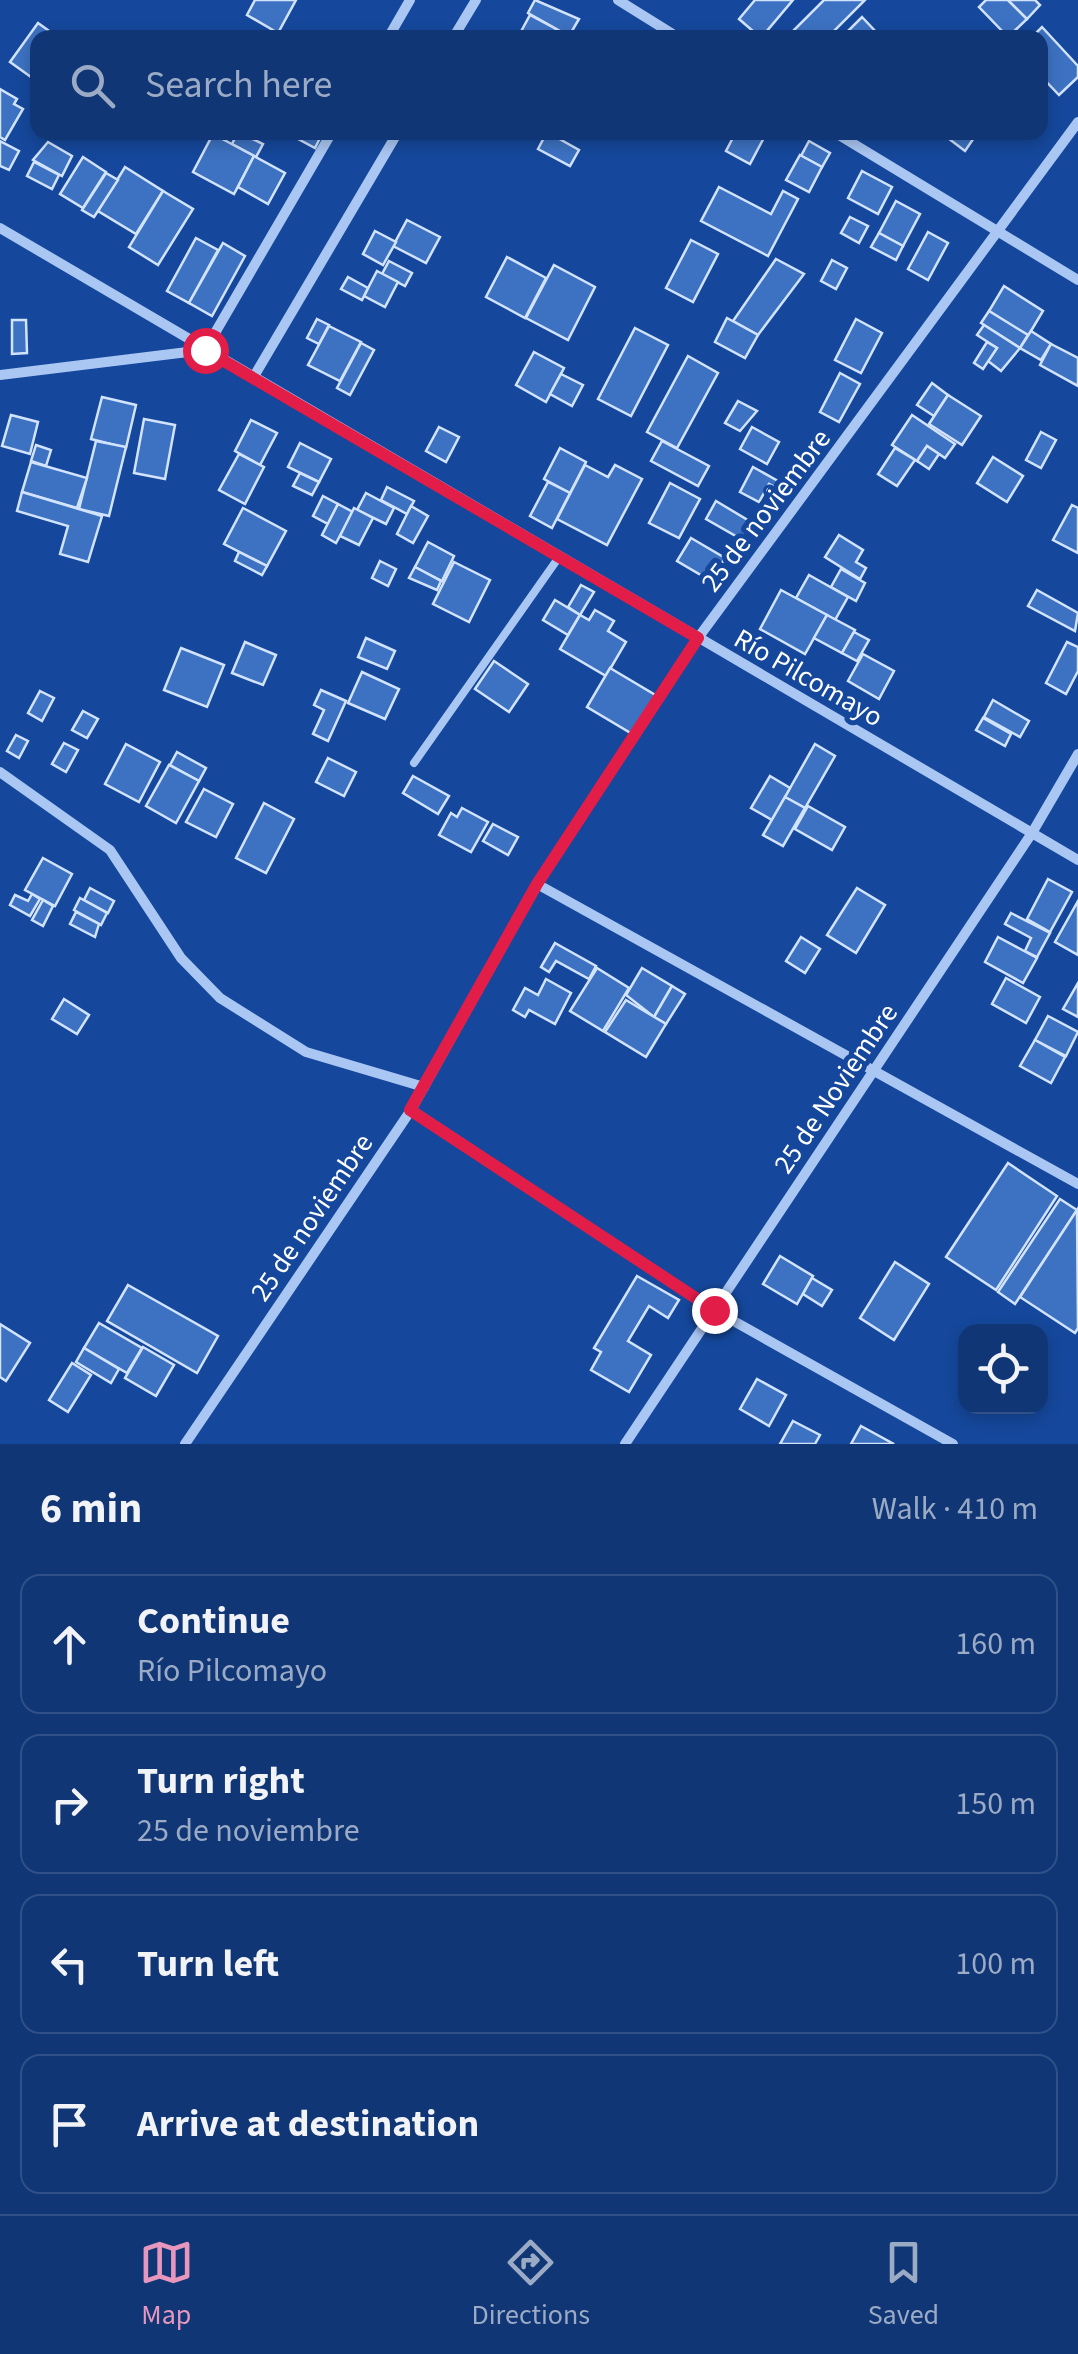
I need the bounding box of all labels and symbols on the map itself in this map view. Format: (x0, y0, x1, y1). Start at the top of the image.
route start (183, 328, 229, 374)
street label: 25 de noviembre (691, 421, 840, 600)
street label: Río Pilcomayo (726, 619, 891, 737)
street label: 25 de Noviembre (764, 995, 908, 1182)
street label: 25 de noviembre (241, 1126, 383, 1309)
route end (692, 1288, 738, 1334)

